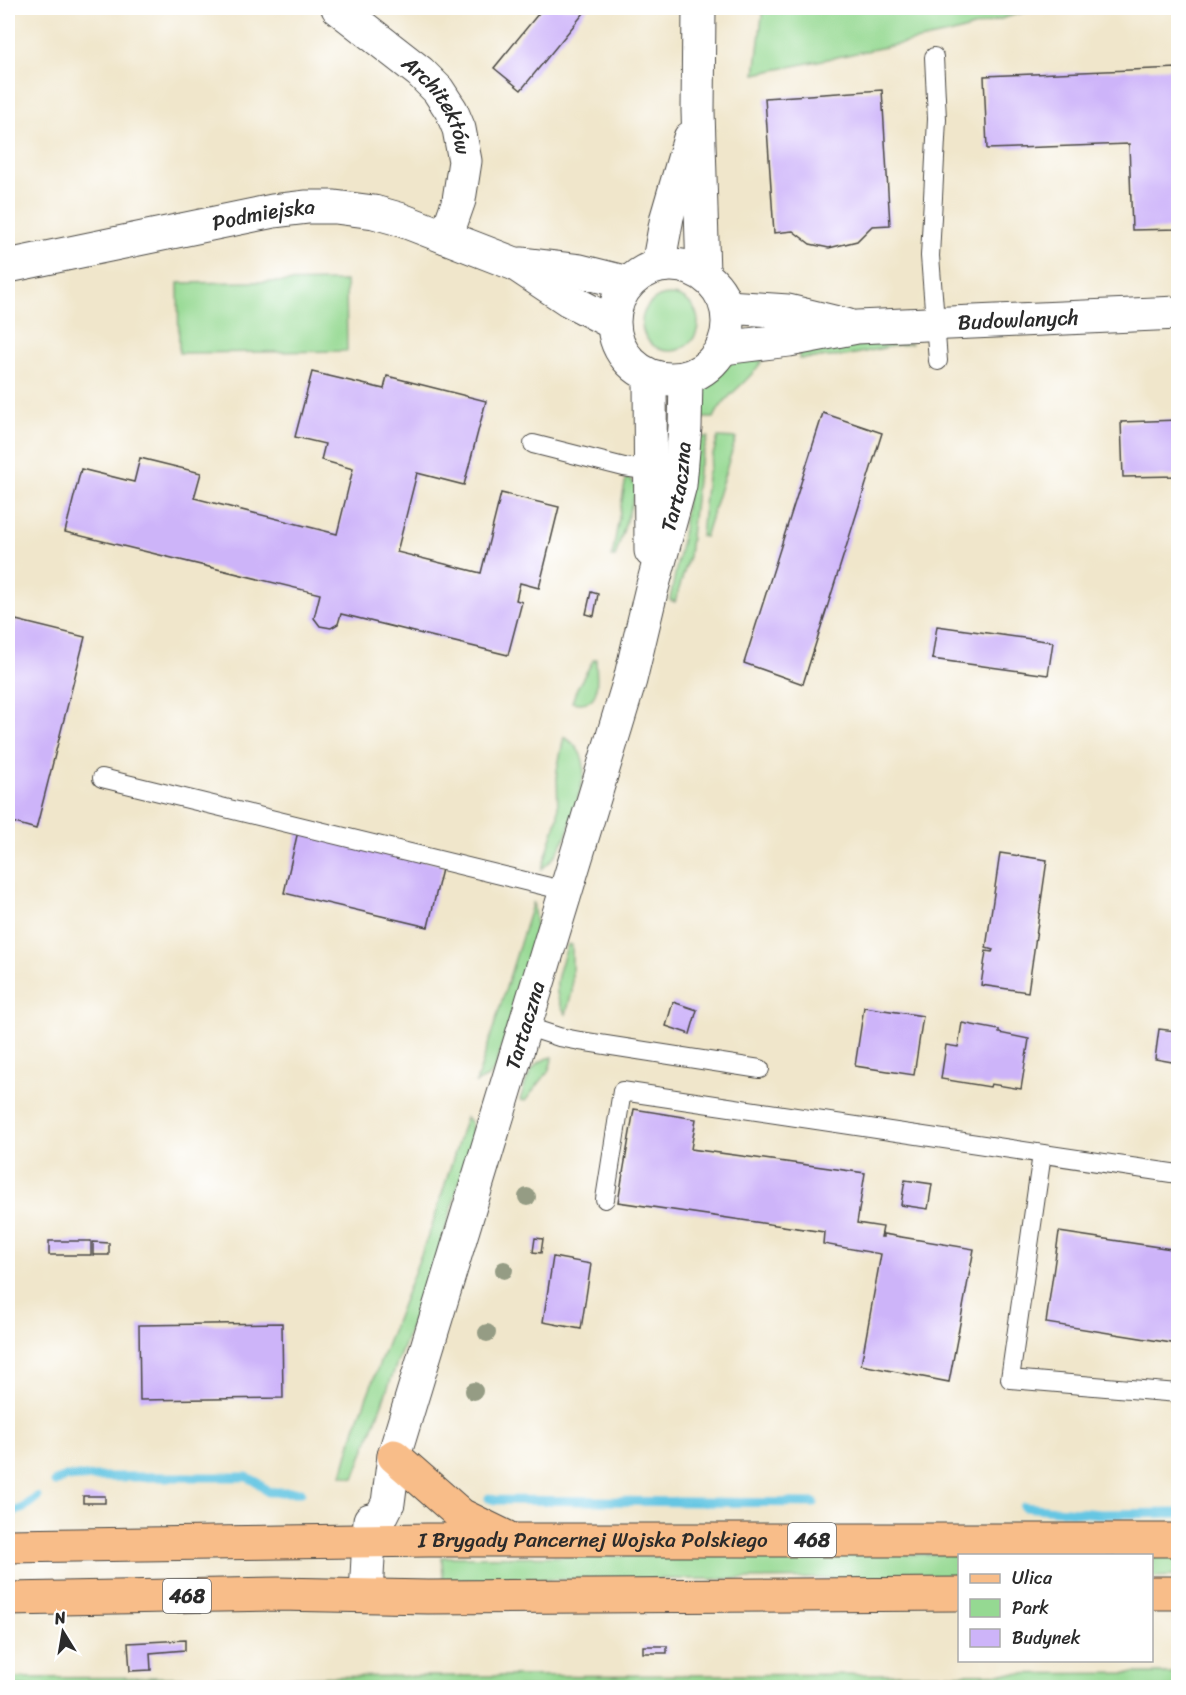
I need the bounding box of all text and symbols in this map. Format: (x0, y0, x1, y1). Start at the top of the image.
street label: Architektów (392, 45, 482, 158)
street label: Podmiejska (209, 188, 316, 242)
street label: Budowlanych (957, 298, 1079, 342)
street label: Tartaczna (649, 440, 703, 536)
street label: Tartaczna (494, 976, 557, 1074)
street label: I Brygady Pancernej Wojska Polskiego (417, 1521, 768, 1559)
road number: 468 (788, 1523, 836, 1557)
legend (958, 1554, 1153, 1662)
text: Ulica (1012, 1562, 1053, 1594)
road number: 468 (163, 1579, 211, 1613)
text: Park (1012, 1592, 1049, 1624)
north arrow (33, 1602, 93, 1662)
text: N (51, 1602, 69, 1633)
text: Budynek (1012, 1622, 1081, 1654)

